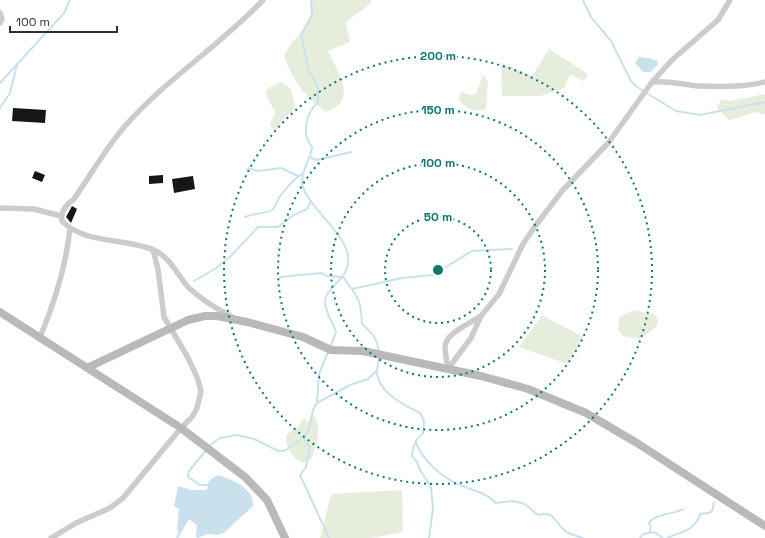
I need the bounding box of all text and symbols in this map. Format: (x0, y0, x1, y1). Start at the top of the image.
scale bar (10, 8, 117, 34)
text: 100 m (16, 14, 50, 30)
text: 200 m (420, 48, 456, 64)
text: 150 m (421, 102, 455, 118)
text: 100 m (421, 155, 455, 171)
text: 50 m (424, 209, 452, 225)
centre of rings (431, 263, 445, 277)

